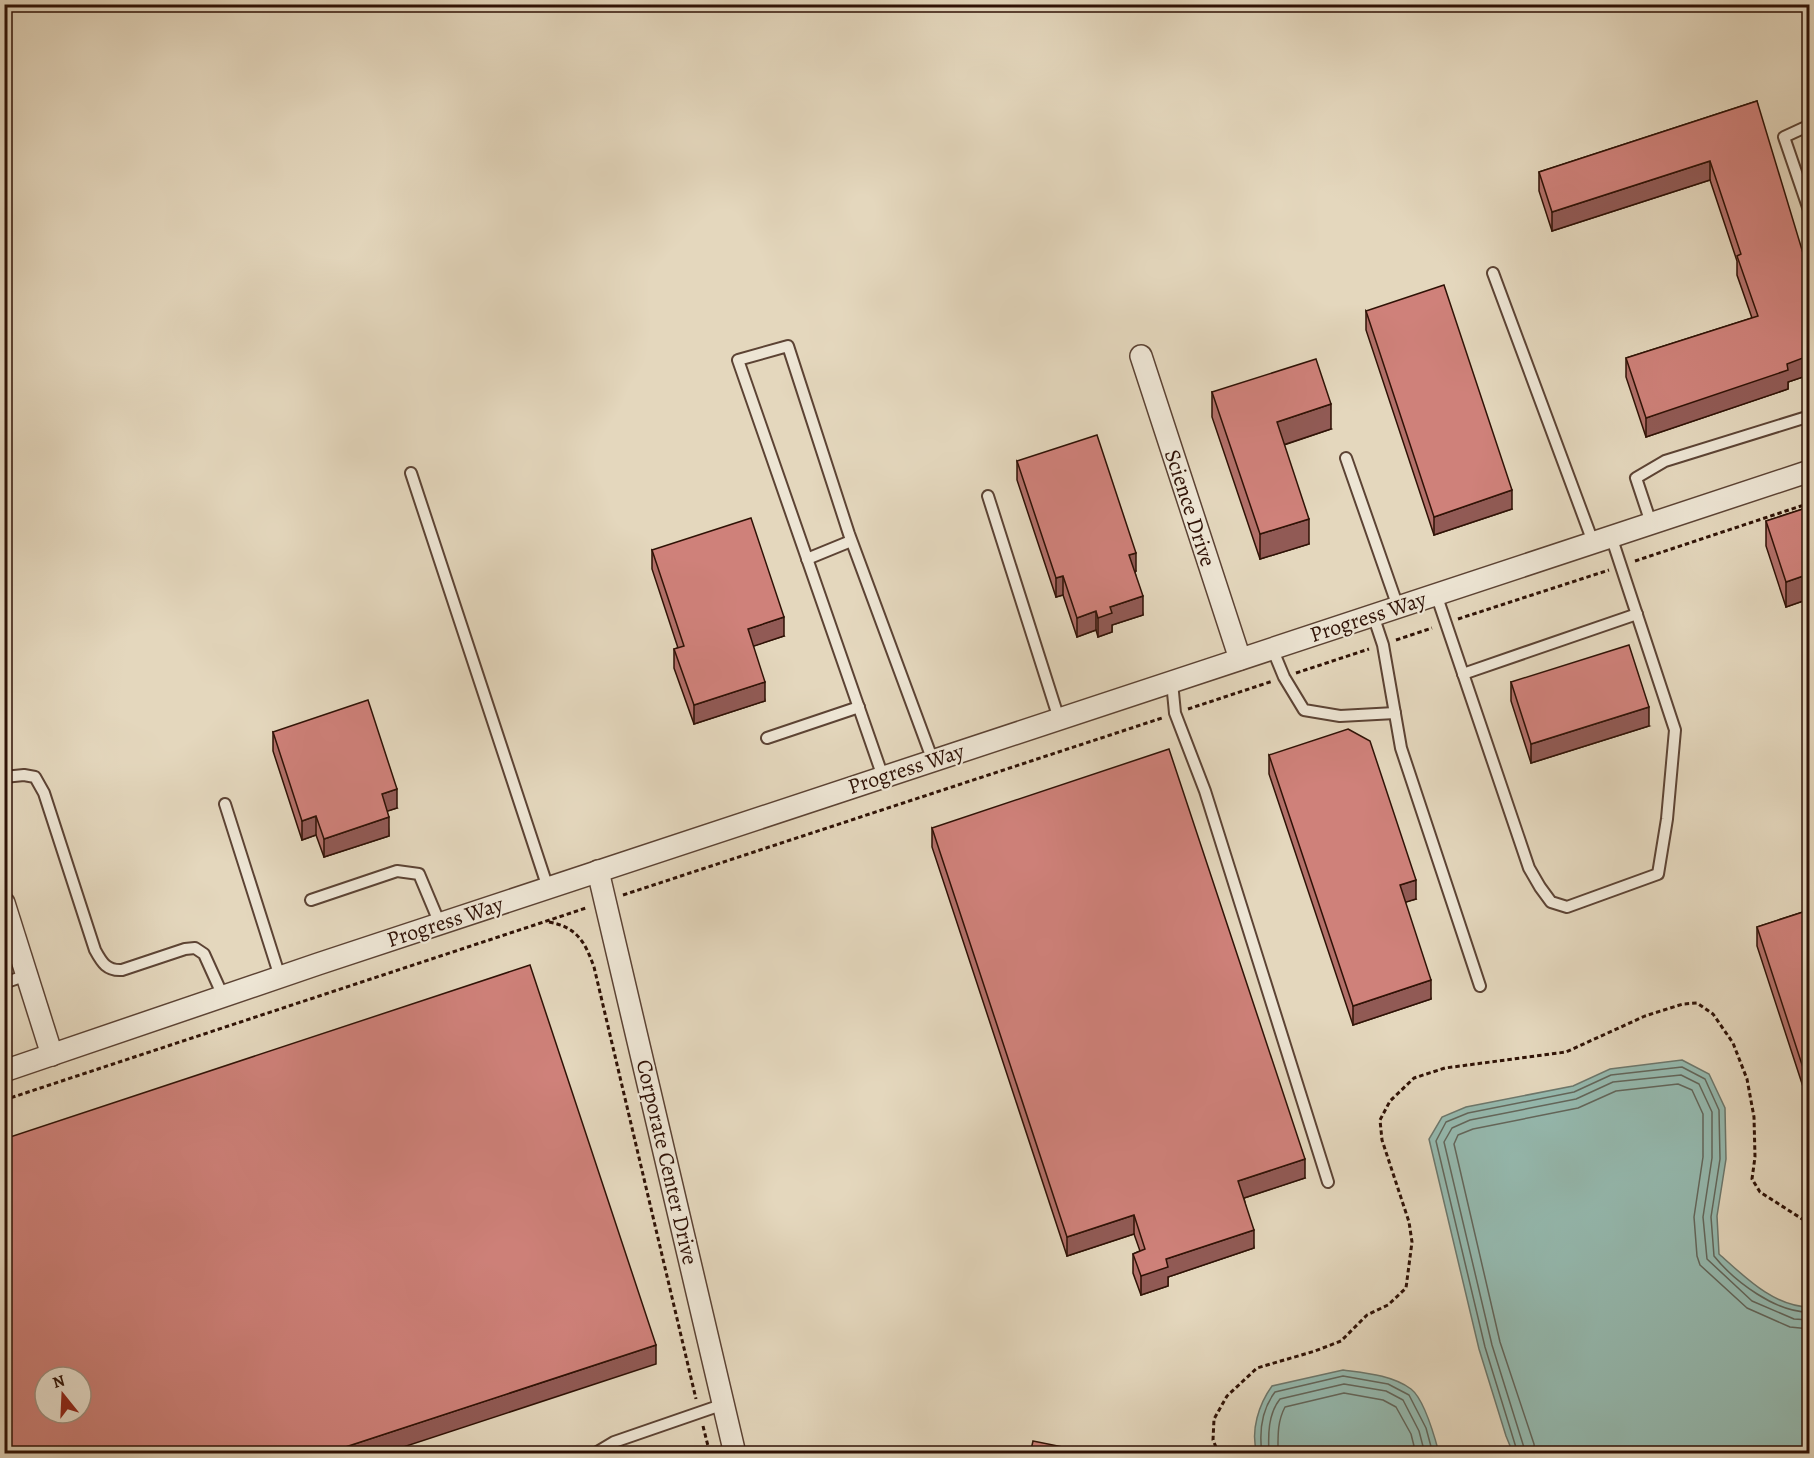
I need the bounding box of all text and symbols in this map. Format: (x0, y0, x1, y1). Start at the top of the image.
street label: Science Drive (1157, 446, 1223, 570)
street label: Progress Way (1306, 584, 1430, 650)
street label: Progress Way (844, 736, 968, 802)
street label: Progress Way (383, 889, 507, 955)
street label: Corporate Center Drive (629, 1056, 705, 1268)
north arrow (33, 1365, 93, 1425)
text: N (50, 1369, 68, 1394)

